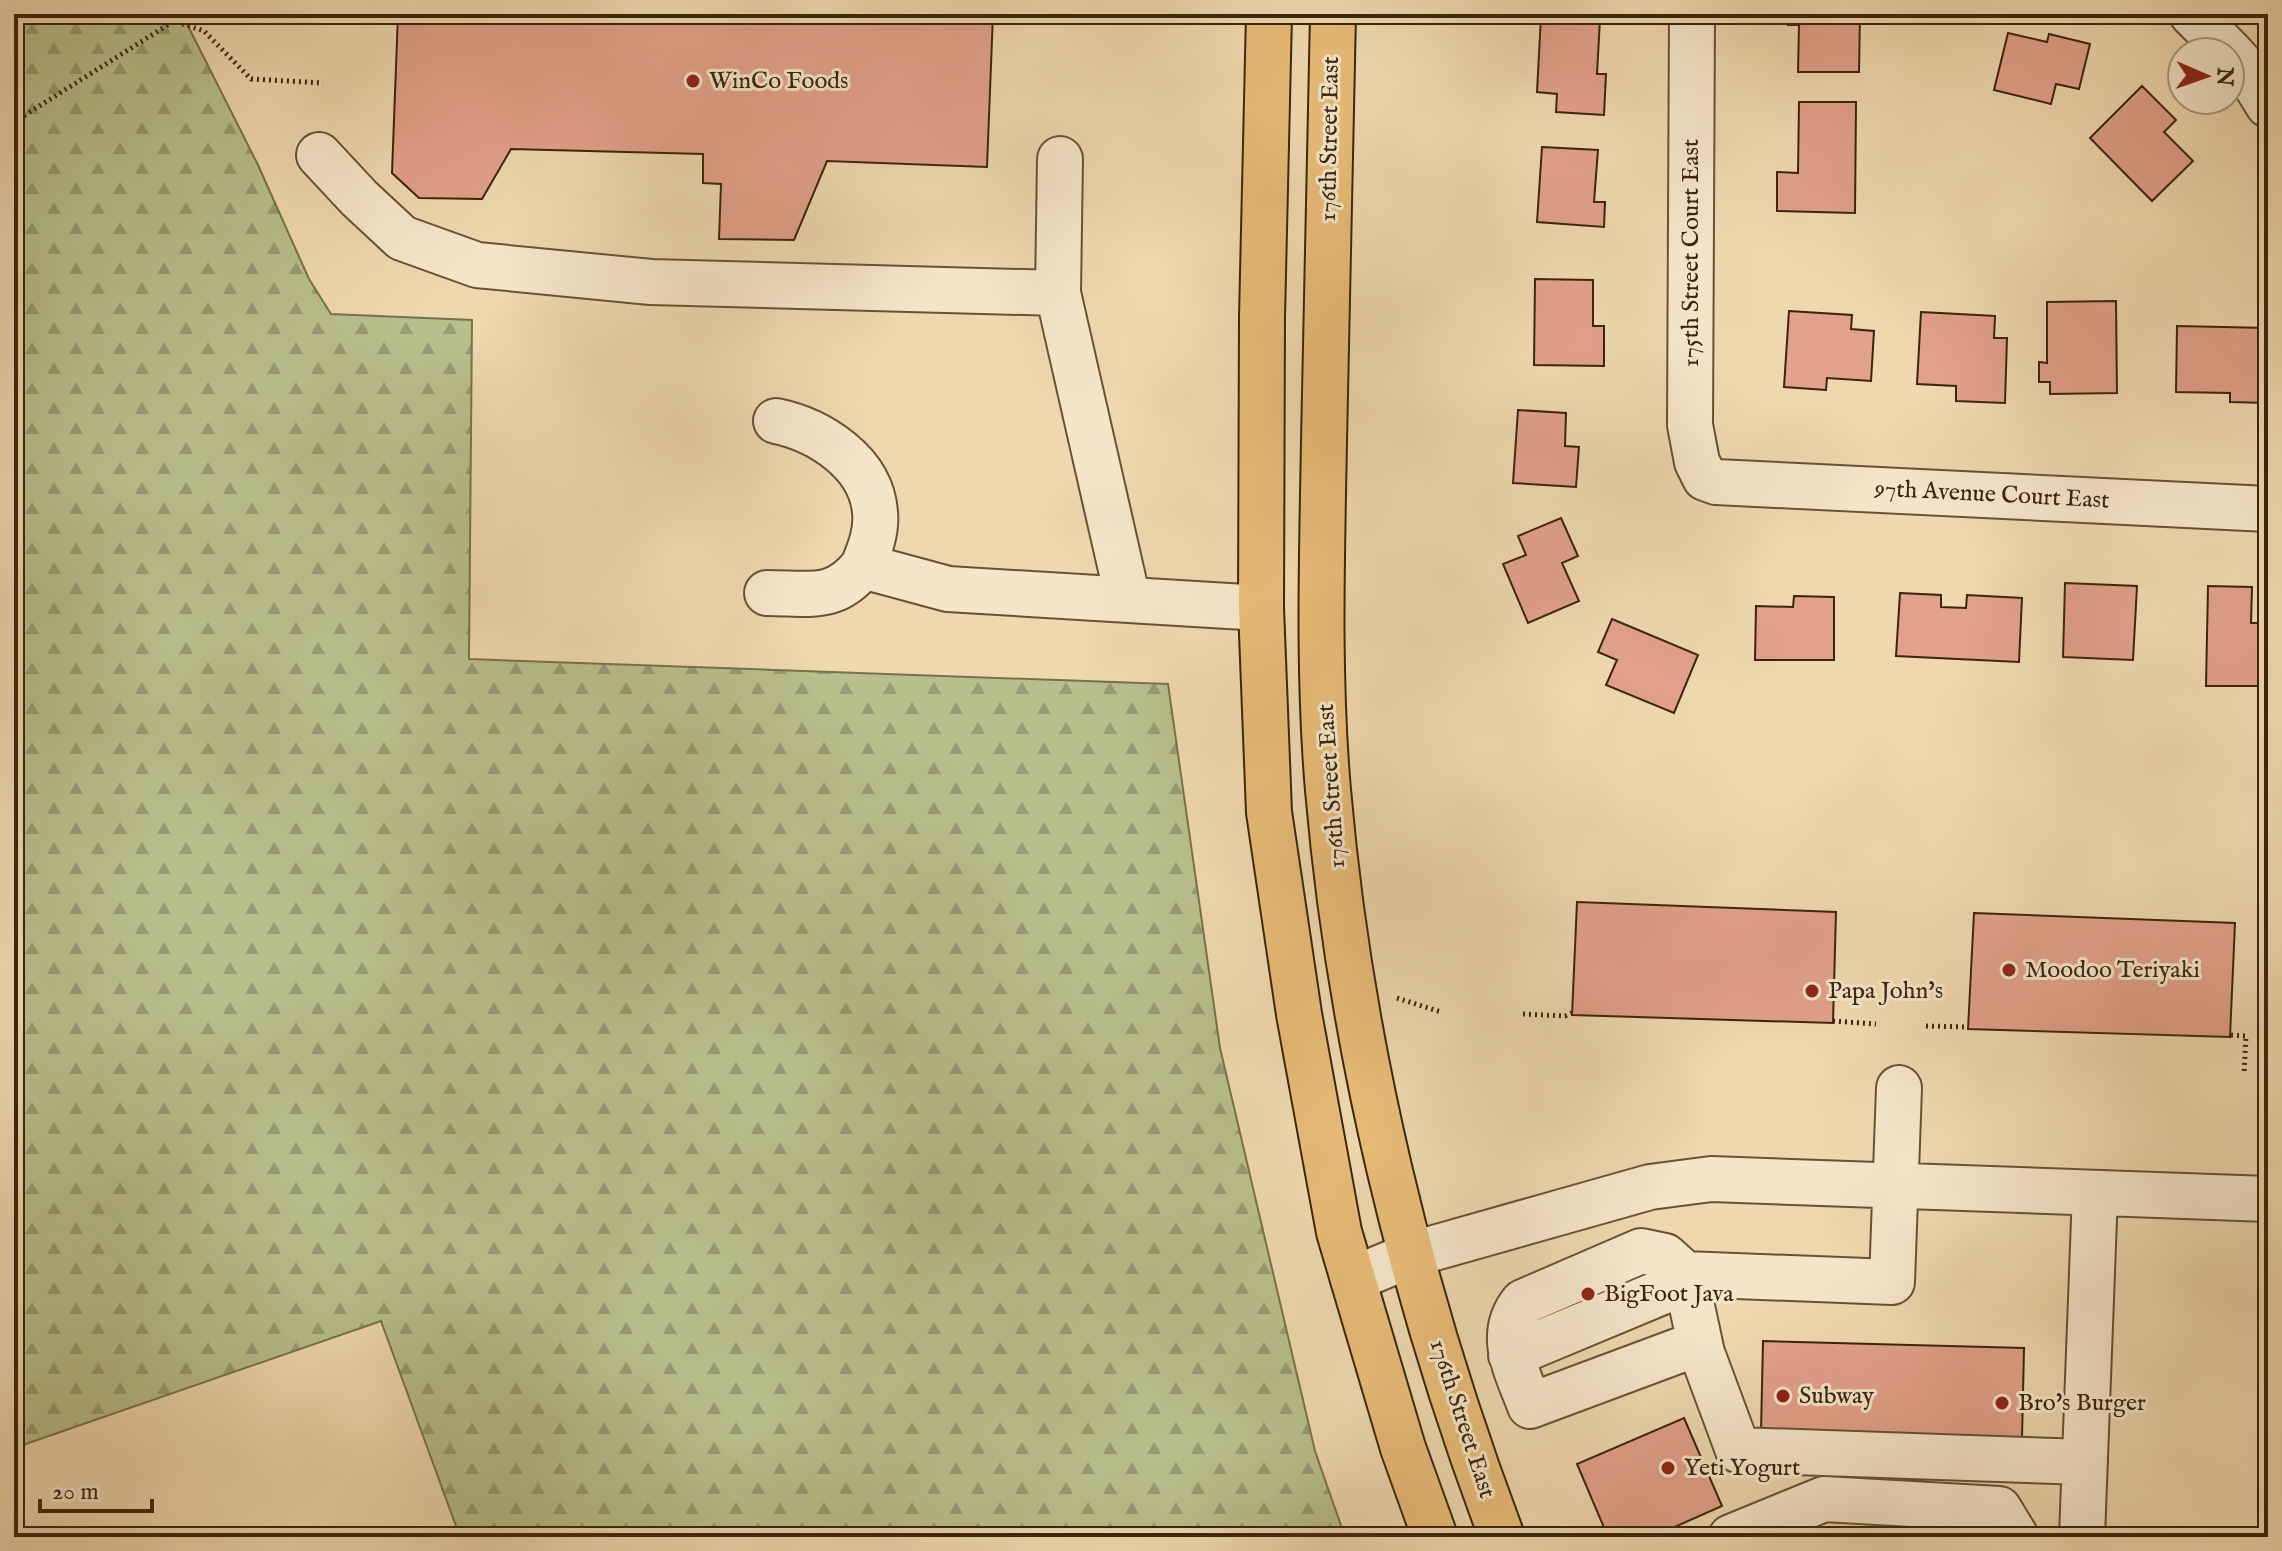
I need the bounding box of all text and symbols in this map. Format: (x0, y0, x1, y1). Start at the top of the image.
north arrow (2166, 36, 2246, 116)
street label: 176th Street East (1313, 56, 1347, 222)
place label: WinCo Foods (709, 66, 849, 97)
text: N (2210, 66, 2238, 87)
marker: WinCo Foods (684, 72, 702, 90)
street label: 175th Street Court East (1676, 139, 1707, 367)
street label: 97th Avenue Court East (1873, 473, 2110, 517)
street label: 176th Street East (1311, 703, 1353, 869)
place label: Moodoo Teriyaki (2025, 955, 2200, 986)
marker: Moodoo Teriyaki (2000, 961, 2018, 979)
place label: Papa John's (1828, 976, 1943, 1007)
marker: Papa John's (1803, 982, 1821, 1000)
place label: BigFoot Java (1604, 1279, 1734, 1310)
marker: BigFoot Java (1579, 1285, 1597, 1303)
street label: 176th Street East (1422, 1336, 1502, 1502)
place label: Subway (1799, 1381, 1874, 1412)
marker: Subway (1774, 1387, 1792, 1405)
place label: Bro's Burger (2018, 1388, 2146, 1419)
marker: Bro's Burger (1993, 1394, 2011, 1412)
place label: Yeti Yogurt (1684, 1453, 1800, 1484)
marker: Yeti Yogurt (1659, 1459, 1677, 1477)
scale bar (40, 1463, 152, 1513)
text: 20 m (52, 1477, 99, 1508)

